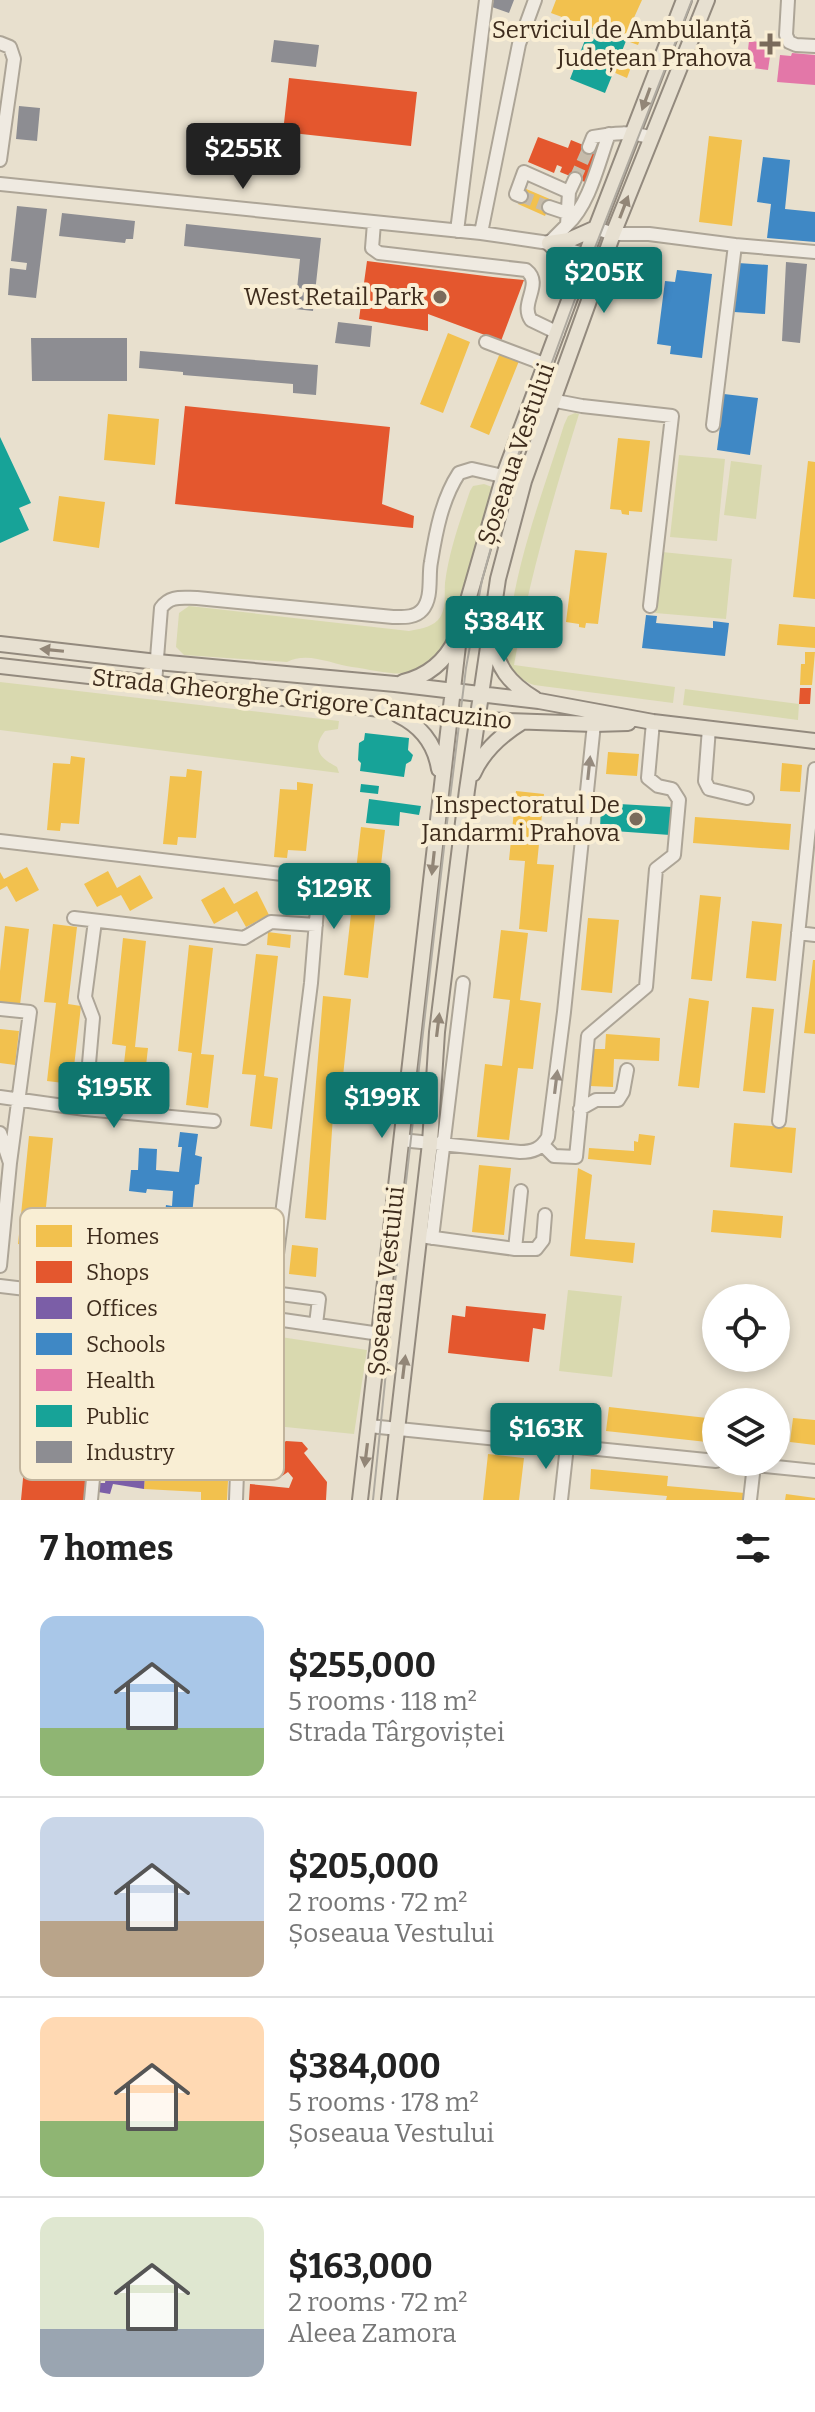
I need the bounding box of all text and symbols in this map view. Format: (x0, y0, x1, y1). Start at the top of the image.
place label: Serviciul de Ambulanță Județean Prahova (492, 16, 752, 73)
marker: Serviciul de Ambulanță Județean Prahova (759, 33, 781, 55)
one-way arrow (639, 87, 652, 111)
pin: $255K (187, 123, 299, 191)
text: $255K (204, 133, 282, 164)
one-way arrow (617, 195, 630, 219)
pin: $205K (548, 247, 660, 315)
text: $205K (564, 257, 644, 288)
place label: West Retail Park (244, 283, 424, 311)
marker: West Retail Park (431, 288, 449, 306)
street label: Șoseaua Vestului (472, 359, 561, 549)
pin: $384K (448, 596, 560, 664)
text: $384K (464, 606, 544, 637)
one-way arrow (39, 644, 64, 657)
street label: Strada Gheorghe Grigore Cantacuzino (91, 663, 513, 735)
one-way arrow (583, 755, 596, 780)
place label: Inspectoratul De Jandarmi Prahova (420, 791, 620, 847)
marker: Inspectoratul De Jandarmi Prahova (627, 810, 645, 828)
one-way arrow (426, 851, 439, 876)
pin: $129K (278, 863, 390, 931)
text: $129K (296, 873, 372, 904)
one-way arrow (432, 1012, 445, 1037)
pin: $195K (58, 1062, 170, 1130)
one-way arrow (549, 1069, 562, 1094)
text: $195K (76, 1072, 152, 1103)
pin: $199K (326, 1072, 438, 1140)
text: $199K (344, 1082, 420, 1113)
street label: Șoseaua Vestului (362, 1185, 411, 1377)
legend (20, 1208, 284, 1480)
text: Homes (86, 1223, 159, 1250)
text: Shops (86, 1259, 149, 1286)
map controls (702, 1284, 790, 1476)
button: locate (702, 1284, 790, 1372)
text: Offices (86, 1295, 158, 1322)
text: Schools (86, 1331, 166, 1358)
one-way arrow (398, 1354, 411, 1379)
text: Health (86, 1367, 155, 1394)
button: layers (702, 1388, 790, 1476)
text: Public (86, 1403, 149, 1430)
pin: $163K (490, 1403, 602, 1471)
text: $163K (508, 1413, 584, 1444)
text: Industry (86, 1439, 175, 1466)
one-way arrow (359, 1443, 372, 1468)
icon: filters (731, 1526, 775, 1570)
text: 7 homes (40, 1528, 173, 1569)
text: $255,000 (288, 1645, 436, 1686)
icon: home (104, 1648, 200, 1744)
text: 5 rooms · 118 m² (288, 1686, 477, 1717)
text: Strada Târgoviștei (288, 1717, 505, 1748)
text: $205,000 (288, 1846, 439, 1887)
icon: home (104, 1849, 200, 1945)
text: 2 rooms · 72 m² (288, 1887, 468, 1918)
text: Șoseaua Vestului (288, 1918, 494, 1949)
text: $384,000 (288, 2046, 441, 2087)
icon: home (104, 2049, 200, 2145)
text: 5 rooms · 178 m² (288, 2087, 479, 2118)
text: Șoseaua Vestului (288, 2118, 494, 2149)
text: $163,000 (288, 2246, 433, 2287)
icon: home (104, 2249, 200, 2345)
text: 2 rooms · 72 m² (288, 2287, 468, 2318)
text: Aleea Zamora (288, 2318, 456, 2349)

